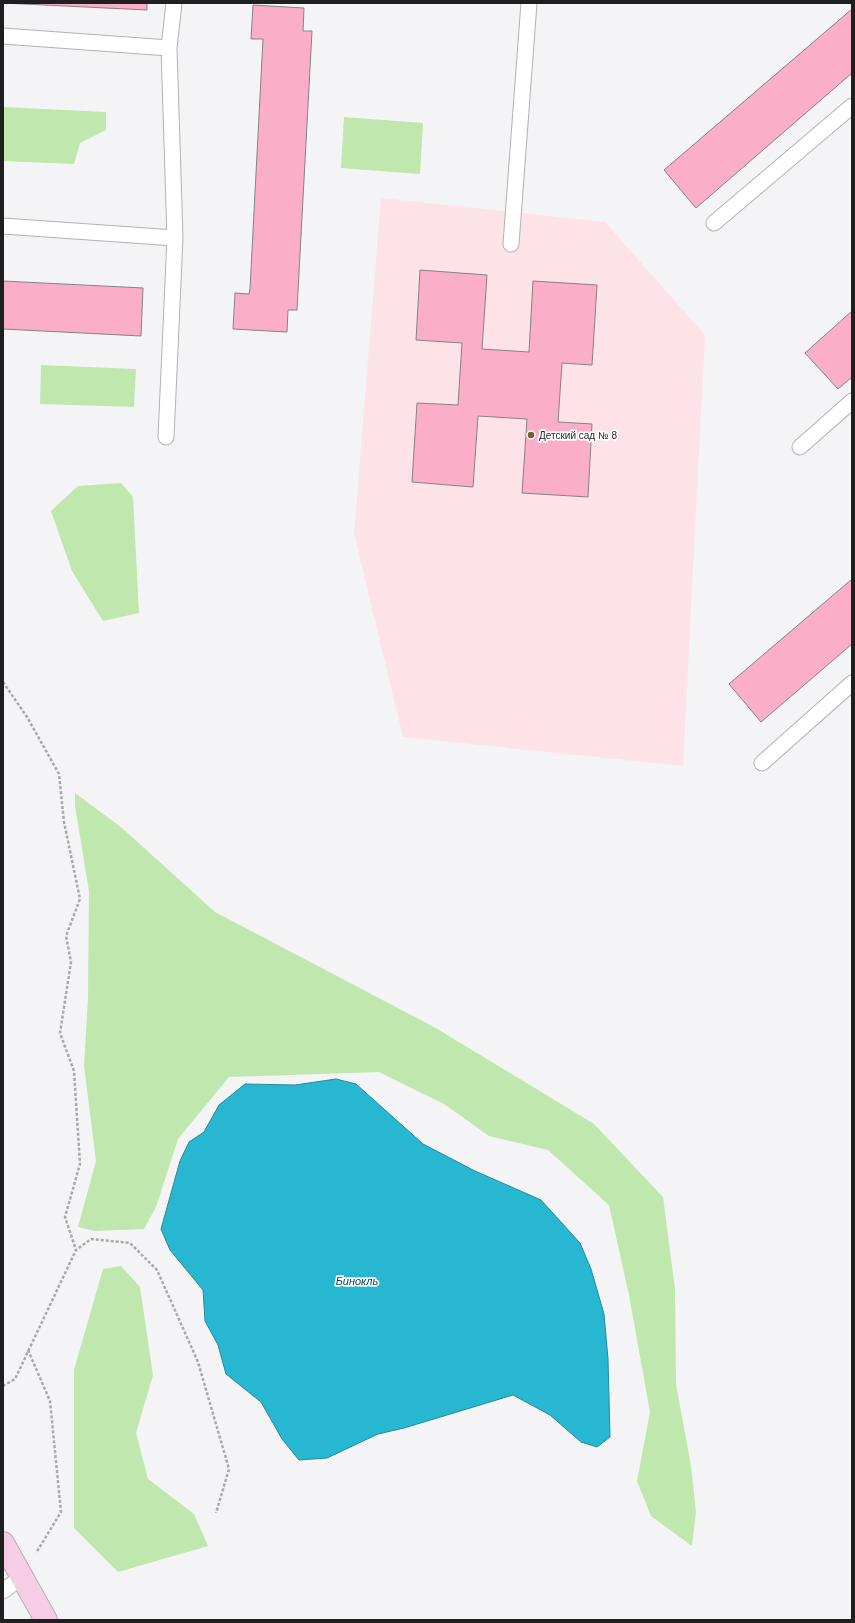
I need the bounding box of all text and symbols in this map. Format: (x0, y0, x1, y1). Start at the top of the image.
marker: Детский сад № 8 (526, 430, 536, 440)
place label: Детский сад № 8 (539, 430, 617, 441)
water label: Бинокль (336, 1275, 379, 1287)

